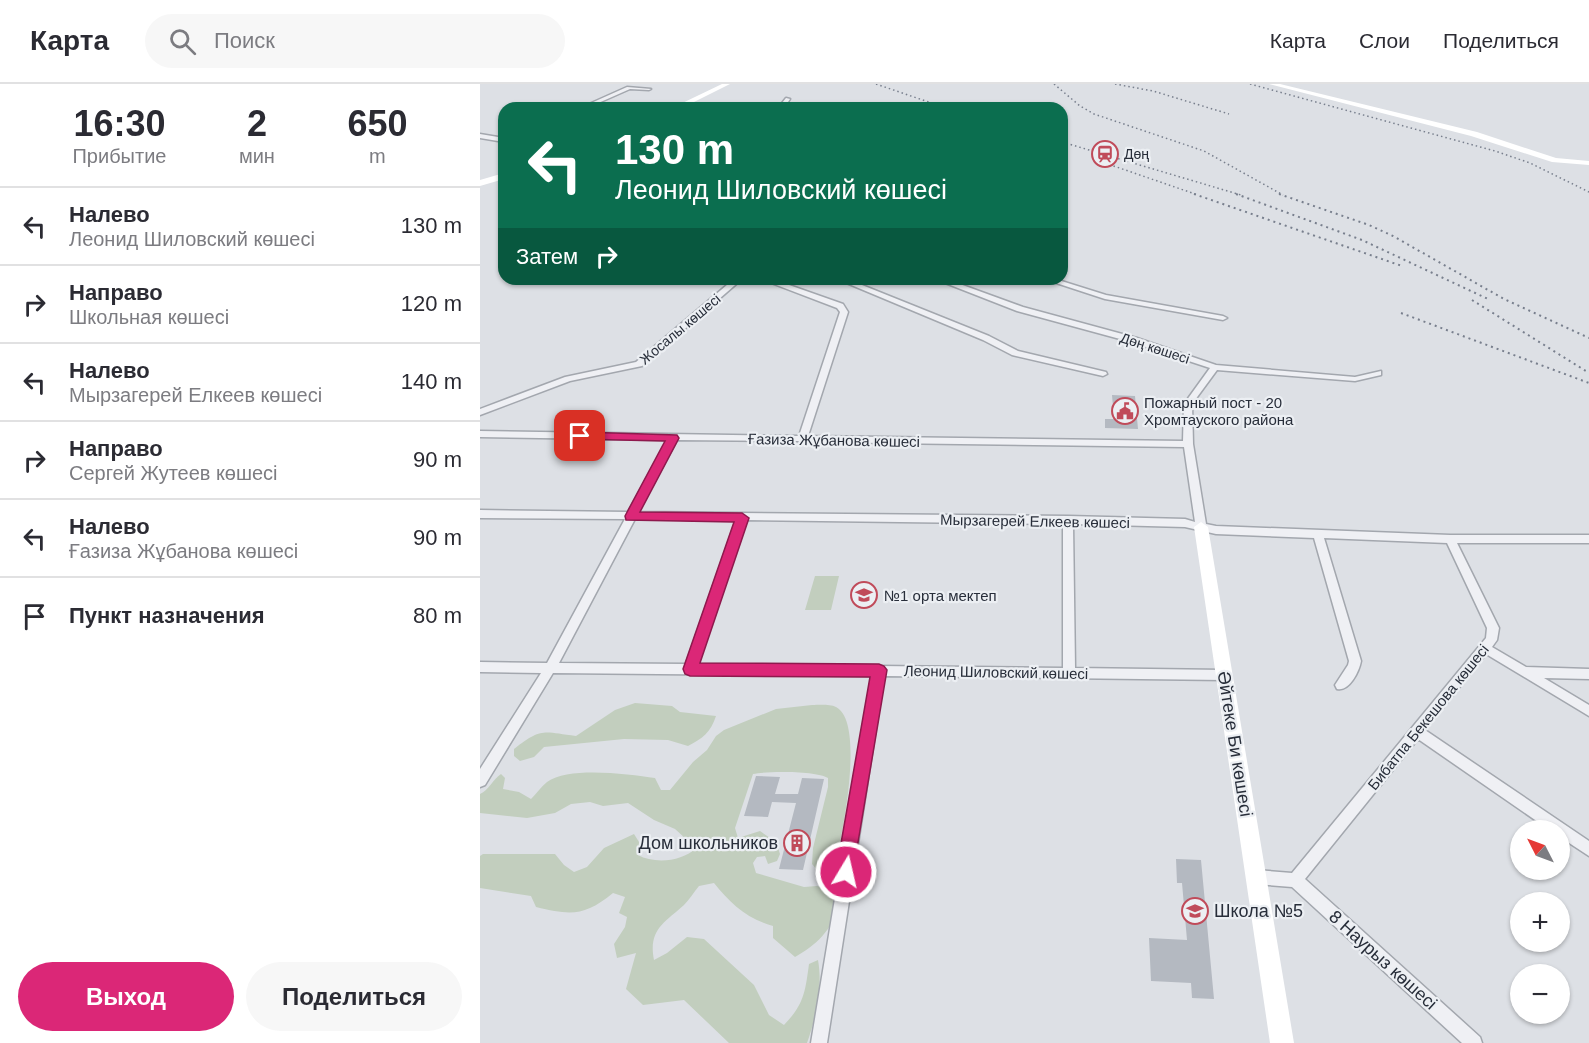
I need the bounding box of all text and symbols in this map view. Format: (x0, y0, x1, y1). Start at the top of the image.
search box (145, 14, 565, 68)
text: Карта (30, 25, 109, 56)
icon: search (166, 25, 199, 58)
text: Поиск (214, 28, 275, 53)
text: Карта (1270, 29, 1326, 52)
text: Слои (1359, 29, 1410, 52)
text: Поделиться (1443, 29, 1559, 52)
text: 16:30 (73, 103, 166, 144)
text: 2 (247, 103, 267, 144)
text: 650 (347, 103, 407, 144)
icon: left (516, 126, 594, 204)
text: 130 m (615, 126, 734, 173)
station icon: Дөң (1090, 139, 1120, 169)
text: Прибытие (72, 145, 166, 167)
text: мин (239, 145, 275, 167)
text: m (369, 145, 386, 167)
place label: Дөң (1124, 146, 1149, 162)
text: Леонид Шиловский көшесі (615, 175, 947, 205)
text: Налево (69, 202, 150, 227)
icon: left (18, 210, 51, 243)
text: 130 m (401, 213, 462, 238)
text: Леонид Шиловский көшесі (69, 228, 315, 250)
icon: right (590, 240, 623, 273)
text: Затем (516, 244, 578, 269)
text: Направо (69, 280, 163, 305)
icon: right (18, 288, 51, 321)
text: 120 m (401, 291, 462, 316)
street label: Жосалы көшесі (636, 291, 724, 367)
text: Школьная көшесі (69, 306, 229, 328)
street label: Дөң көшесі (1118, 329, 1192, 367)
text: Налево (69, 358, 150, 383)
icon: left (18, 366, 51, 399)
text: 140 m (401, 369, 462, 394)
text: Мырзагерей Елкеев көшесі (69, 384, 322, 406)
place label: Пожарный пост - 20 Хромтауского района (1144, 394, 1294, 428)
public building icon: Пожарный пост - 20 Хромтауского района (1110, 396, 1140, 426)
pin (554, 410, 605, 461)
icon: arrive (563, 419, 596, 452)
street label: Ғазиза Жұбанова көшесі (748, 430, 920, 450)
text: Направо (69, 436, 163, 461)
icon: right (18, 444, 51, 477)
text: 90 m (413, 447, 462, 472)
text: Сергей Жутеев көшесі (69, 462, 278, 484)
street label: Мырзагерей Елкеев көшесі (940, 511, 1130, 531)
text: Налево (69, 514, 150, 539)
icon: left (18, 522, 51, 555)
text: 90 m (413, 525, 462, 550)
text: Ғазиза Жұбанова көшесі (69, 540, 298, 562)
school or university icon: №1 орта мектеп (849, 580, 879, 610)
place label: №1 орта мектеп (884, 587, 997, 604)
icon: arrive (18, 600, 51, 633)
text: Пункт назначения (69, 603, 265, 628)
text: 80 m (413, 603, 462, 628)
street label: Бибатпа Бекешова көшесі (1364, 641, 1492, 793)
street label: Леонид Шиловский көшесі (904, 662, 1088, 682)
street label: Әйтеке Би көшесі (1214, 670, 1256, 818)
north arrow (1510, 820, 1570, 880)
map controls (1510, 820, 1570, 1024)
building icon: Дом школьников (782, 828, 812, 858)
place label: Дом школьников (639, 833, 778, 853)
position arrow (814, 840, 878, 904)
button: + (1510, 892, 1570, 952)
school or university icon: Школа №5 (1180, 896, 1210, 926)
place label: Школа №5 (1214, 901, 1303, 921)
street label: 8 Наурыз көшесі (1325, 906, 1441, 1014)
button: Выход (18, 962, 234, 1031)
button: Поделиться (246, 962, 462, 1031)
button: − (1510, 964, 1570, 1024)

